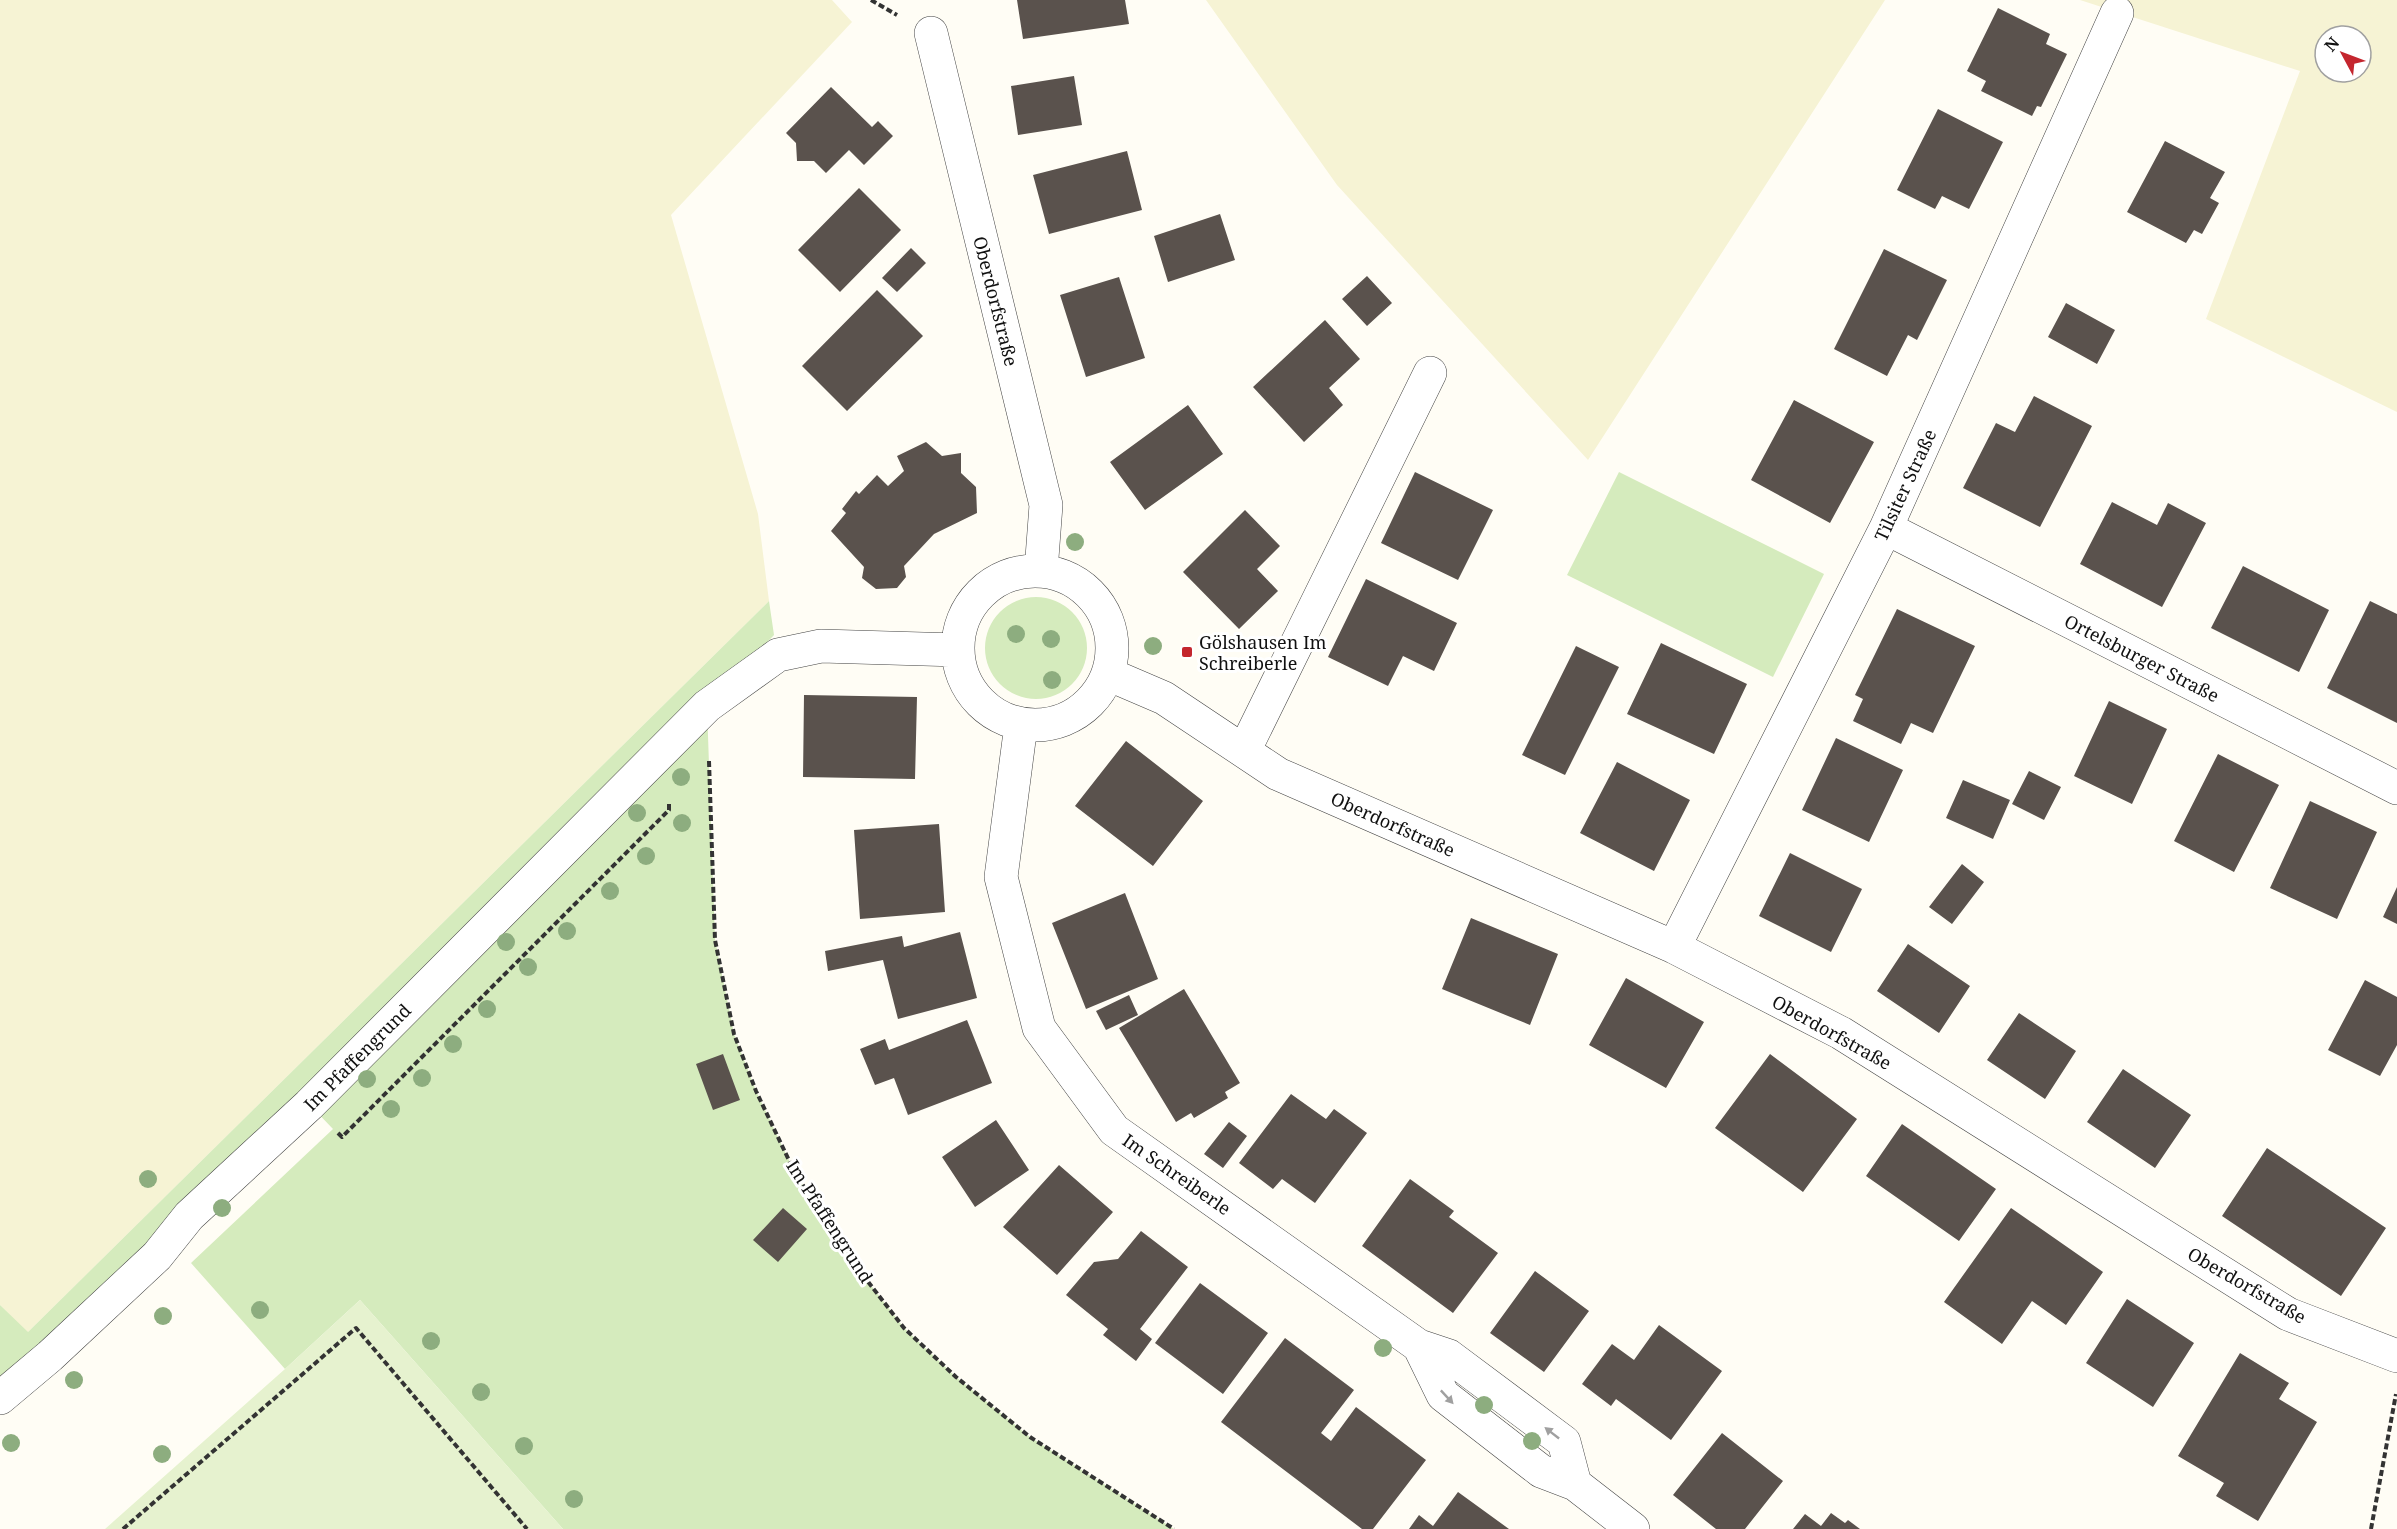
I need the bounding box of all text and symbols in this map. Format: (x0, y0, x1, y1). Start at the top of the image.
north arrow (2313, 24, 2373, 84)
text: N (2319, 32, 2344, 56)
street label: Oberdorfstraße (968, 234, 1024, 368)
street label: Tilsiter Straße (1869, 425, 1941, 545)
street label: Ortelsburger Straße (2061, 609, 2223, 707)
place label: Gölshausen Im Schreiberle (1199, 630, 1327, 675)
marker: Gölshausen Im Schreiberle (1180, 645, 1194, 659)
street label: Oberdorfstraße (1327, 786, 1459, 862)
street label: Oberdorfstraße (1768, 989, 1896, 1075)
street label: Im Pfaffengrund (298, 998, 416, 1116)
street label: Im Schreiberle (1118, 1128, 1236, 1220)
street label: Im Pfaffengrund (781, 1155, 879, 1287)
street label: Oberdorfstraße (2183, 1241, 2311, 1329)
one-way arrow (1440, 1389, 1454, 1404)
one-way arrow (1544, 1428, 1559, 1440)

